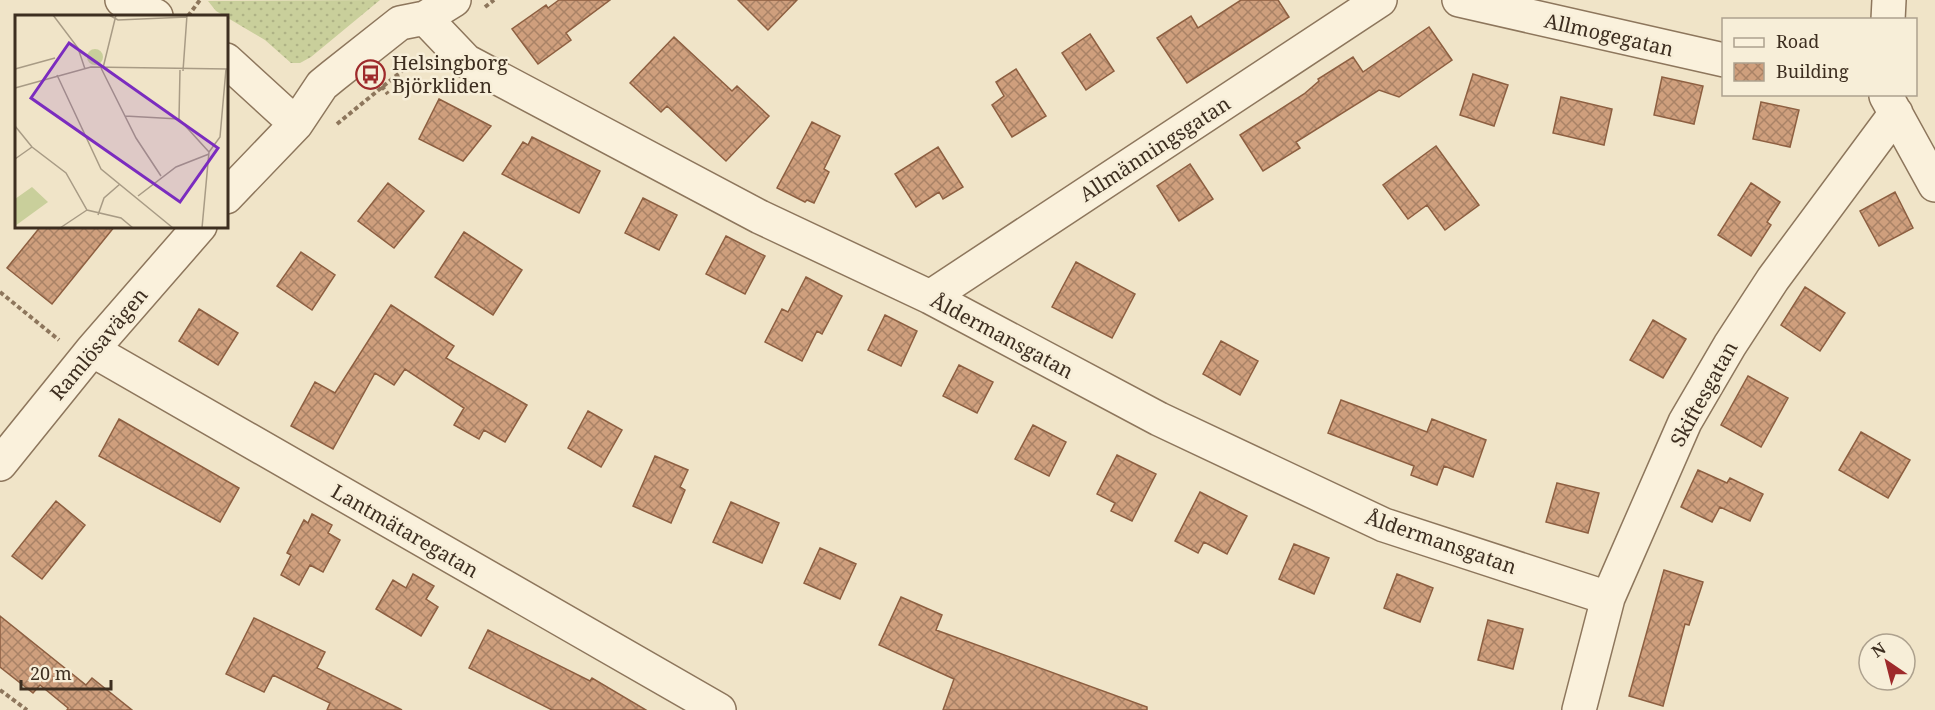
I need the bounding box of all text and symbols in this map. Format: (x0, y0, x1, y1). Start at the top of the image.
street label: Allmogegatan (1542, 7, 1676, 62)
inset map (15, 15, 228, 228)
legend (1722, 18, 1917, 96)
text: Road (1776, 29, 1819, 53)
place label: Helsingborg Björkliden (392, 49, 508, 99)
bus stop icon: Helsingborg Björkliden (355, 58, 387, 90)
text: Building (1776, 59, 1849, 83)
street label: Allmänningsgatan (1074, 90, 1235, 207)
street label: Ramlösavägen (44, 282, 154, 405)
street label: Åldermansgatan (926, 287, 1078, 385)
street label: Skiftesgatan (1664, 336, 1744, 451)
street label: Lantmätaregatan (327, 478, 484, 584)
street label: Åldermansgatan (1362, 503, 1520, 580)
north arrow (1857, 632, 1917, 692)
text: N (1867, 637, 1890, 662)
scale bar (21, 653, 111, 691)
text: 20 m (30, 661, 72, 685)

